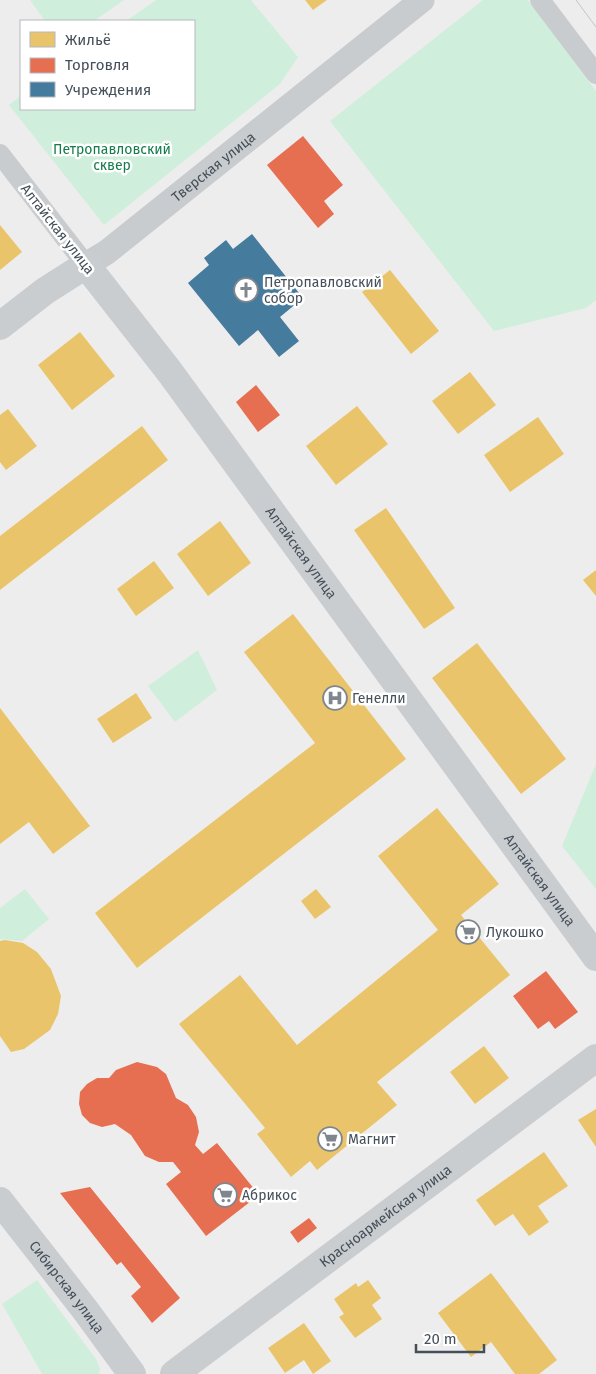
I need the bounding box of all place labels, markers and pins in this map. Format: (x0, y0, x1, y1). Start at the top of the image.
place label: Петропавловский собор (264, 274, 382, 307)
church icon: Петропавловский собор (233, 277, 259, 303)
hospital icon: Генелли (322, 685, 348, 711)
place label: Генелли (352, 690, 406, 707)
supermarket icon: Лукошко (455, 919, 481, 945)
place label: Лукошко (486, 924, 544, 941)
supermarket icon: Магнит (317, 1126, 343, 1152)
place label: Магнит (348, 1131, 396, 1148)
supermarket icon: Абрикос (212, 1182, 238, 1208)
place label: Абрикос (242, 1187, 297, 1204)

